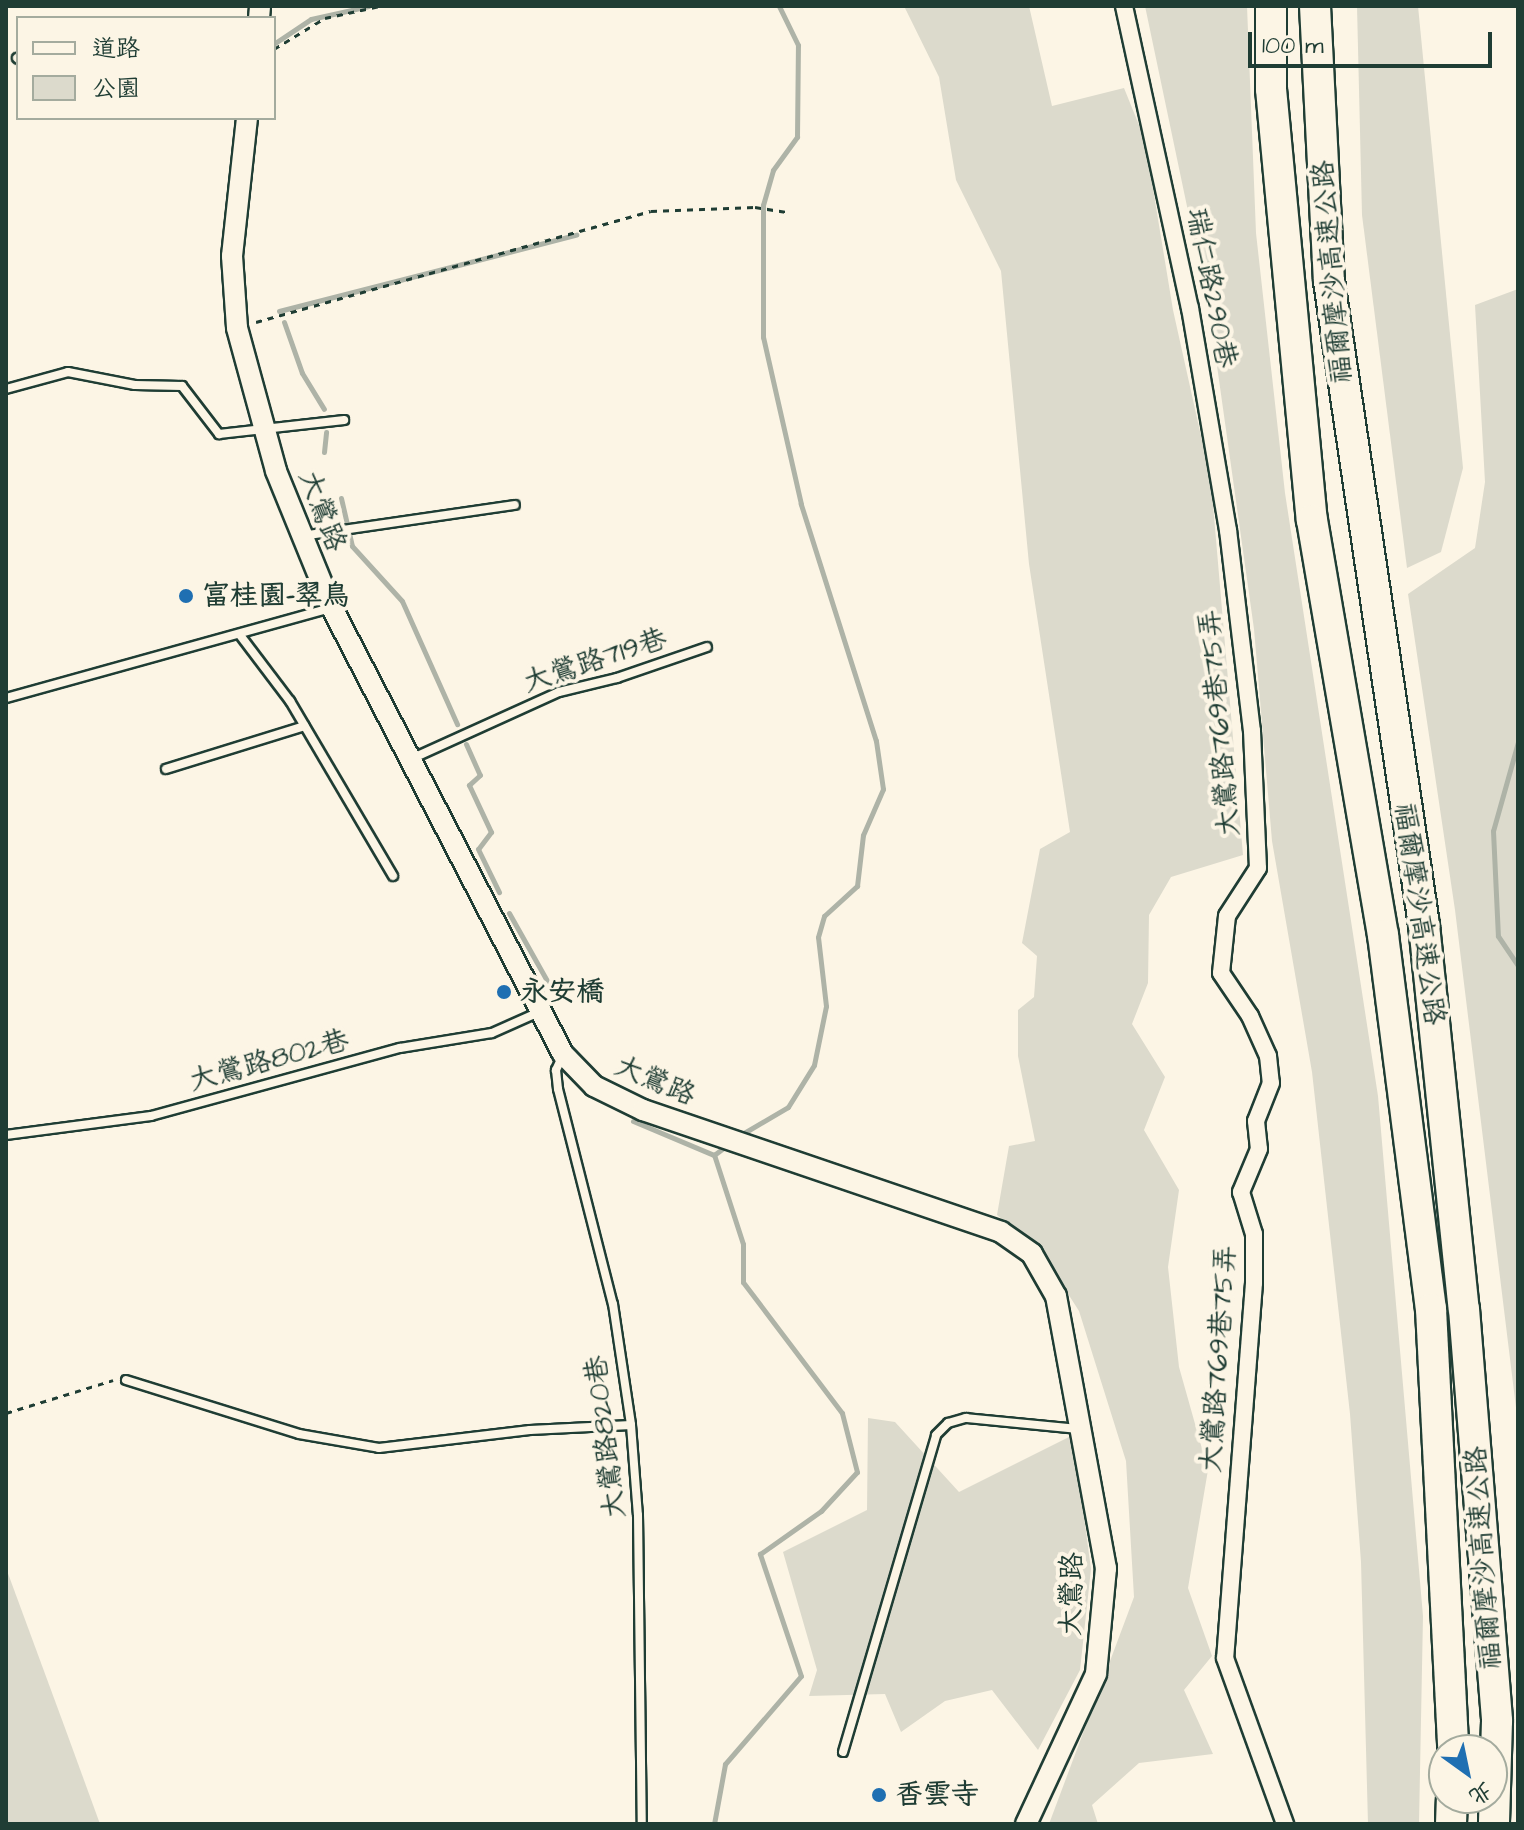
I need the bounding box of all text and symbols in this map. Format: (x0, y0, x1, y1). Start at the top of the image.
legend (16, 16, 276, 120)
scale bar (1252, 16, 1496, 66)
text: 100 m (1262, 29, 1324, 63)
text: 道路 (92, 32, 140, 66)
text: 公園 (92, 72, 140, 106)
street label: 福爾摩沙高速公路 (1307, 159, 1359, 385)
street label: 瑞仁路290巷 (1179, 205, 1243, 371)
street label: 大鶯路 (291, 466, 353, 556)
place label: 富桂園-翠鳥 (202, 579, 351, 613)
marker: 富桂園-翠鳥 (177, 587, 195, 605)
street label: 大鶯路769巷75弄 (1193, 608, 1247, 838)
street label: 大鶯路719巷 (519, 622, 671, 700)
street label: 福爾摩沙高速公路 (1387, 801, 1451, 1027)
place label: 永安橋 (520, 975, 604, 1009)
marker: 永安橋 (495, 983, 513, 1001)
street label: 大鶯路802巷 (186, 1024, 352, 1098)
street label: 大鶯路 (610, 1049, 700, 1113)
street label: 大鶯路769巷75弄 (1194, 1244, 1244, 1474)
street label: 大鶯路820巷 (579, 1354, 633, 1520)
street label: 福爾摩沙高速公路 (1459, 1445, 1509, 1671)
street label: 大鶯路 (1054, 1552, 1090, 1636)
north arrow (1428, 1734, 1508, 1814)
text: 北 (1463, 1774, 1498, 1812)
place label: 香雲寺 (895, 1778, 979, 1812)
marker: 香雲寺 (870, 1786, 888, 1804)

